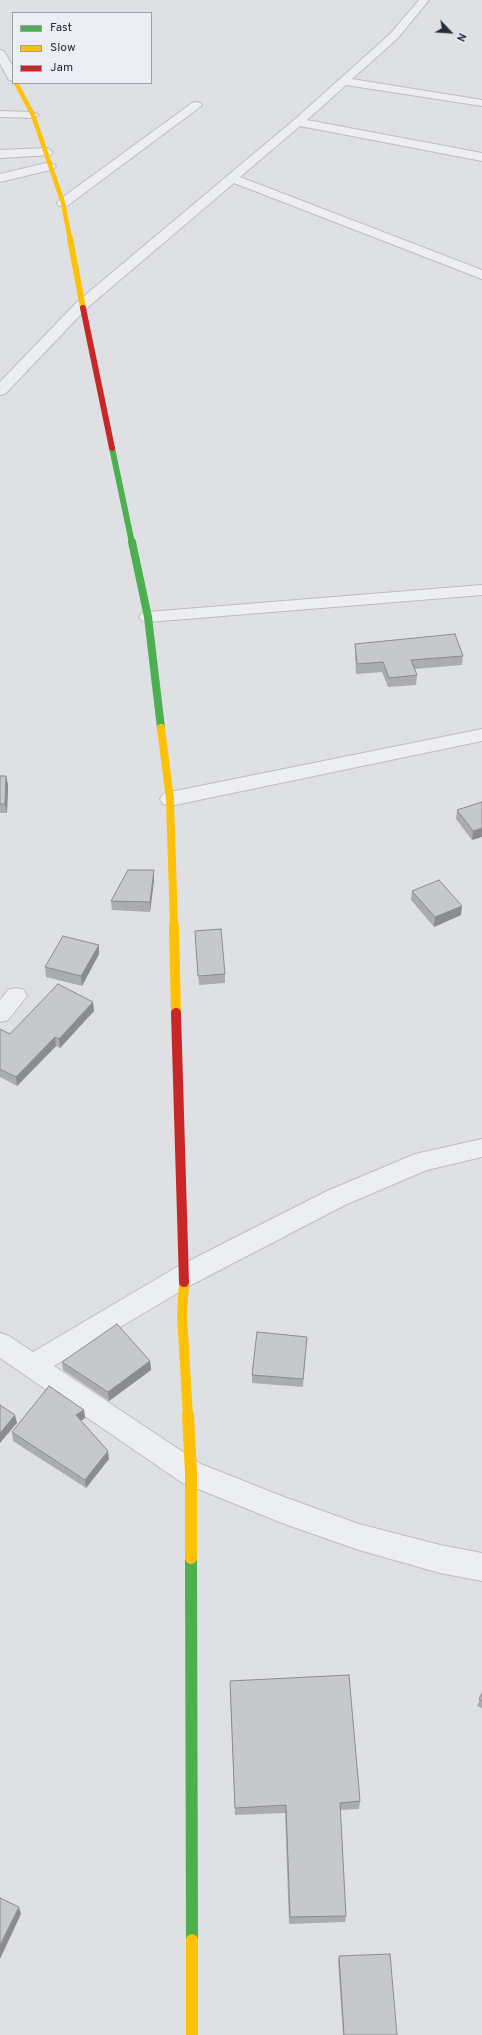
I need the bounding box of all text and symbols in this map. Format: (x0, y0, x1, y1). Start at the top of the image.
legend (12, 12, 152, 84)
north arrow (430, 12, 470, 52)
text: Fast (50, 20, 72, 36)
text: N (453, 31, 469, 44)
text: Slow (50, 40, 76, 56)
text: Jam (50, 60, 73, 76)

